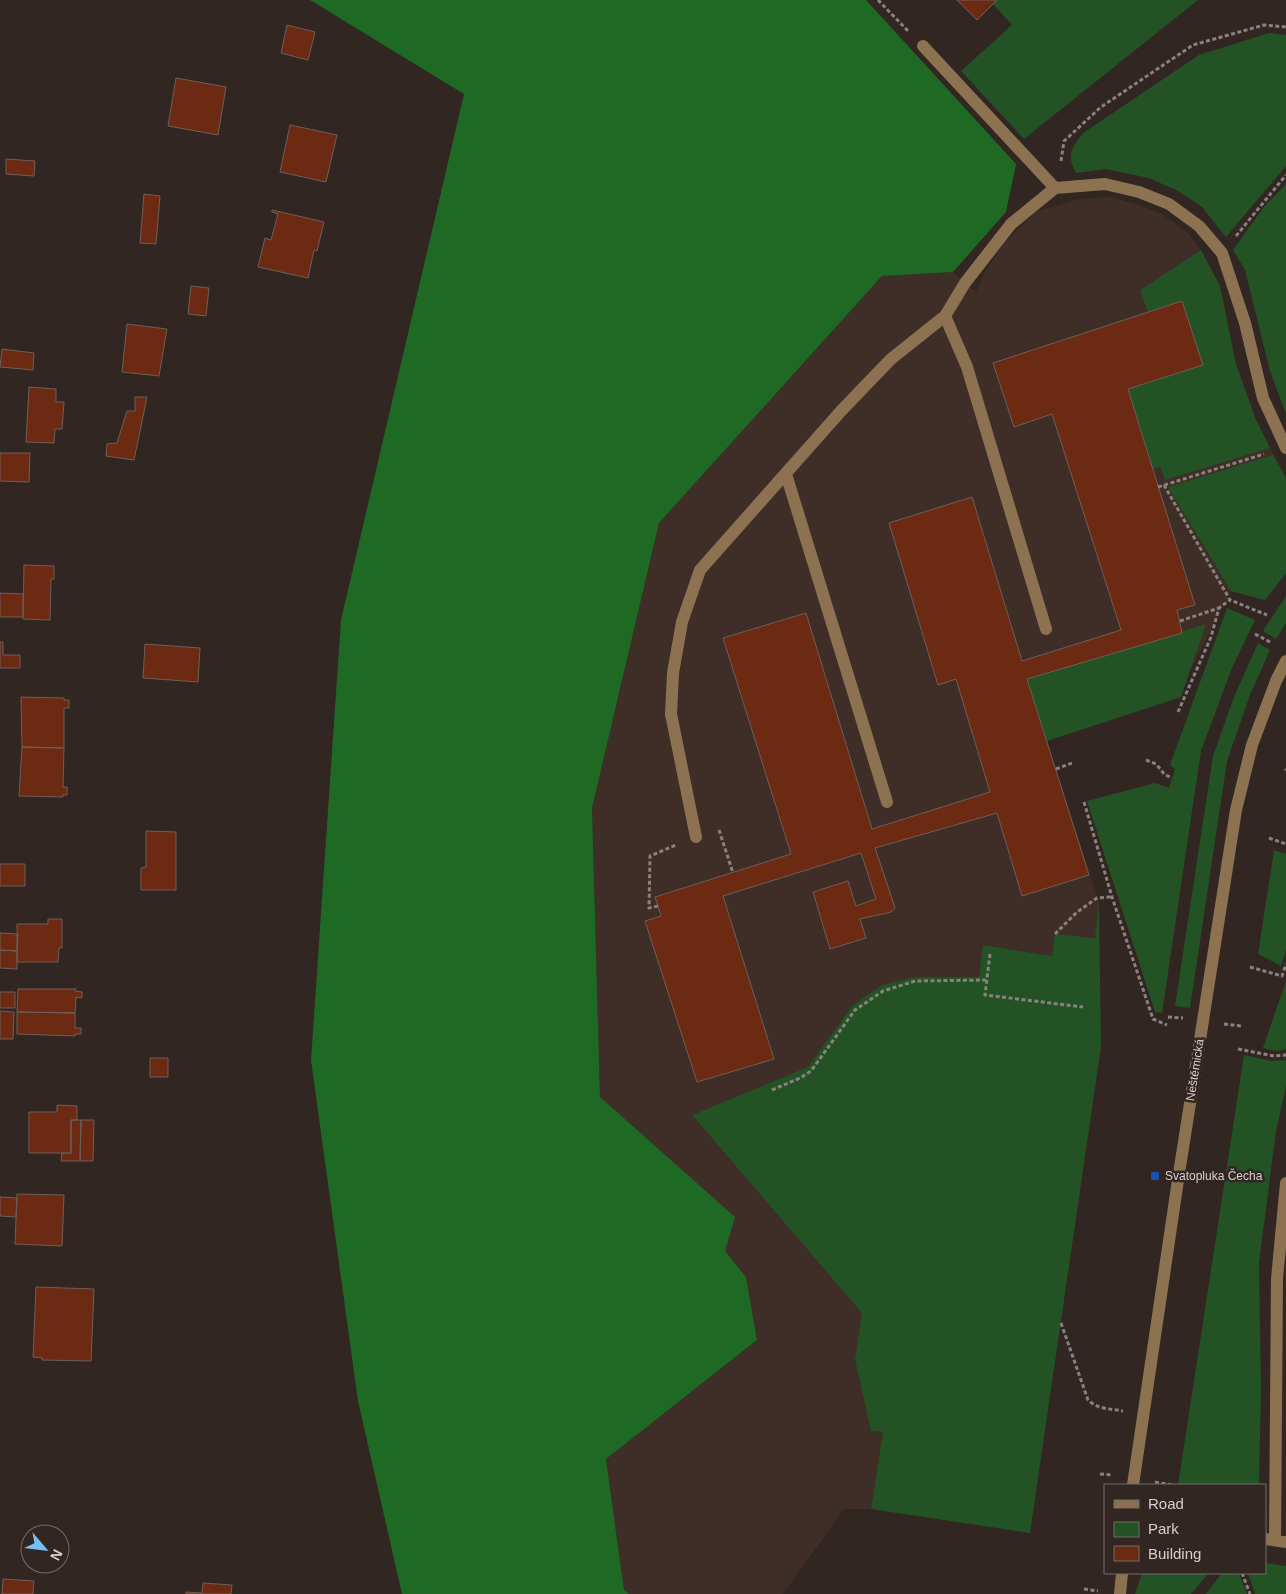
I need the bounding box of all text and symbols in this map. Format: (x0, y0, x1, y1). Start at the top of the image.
street label: Neštěmická (1183, 1038, 1207, 1102)
place label: Svatopluka Čecha (1165, 1168, 1263, 1183)
marker: Svatopluka Čecha (1149, 1170, 1161, 1182)
legend (1104, 1484, 1266, 1574)
text: Road (1148, 1495, 1184, 1512)
text: Park (1148, 1520, 1179, 1537)
north arrow (20, 1524, 70, 1574)
text: Building (1148, 1545, 1201, 1562)
text: N (47, 1547, 66, 1563)

